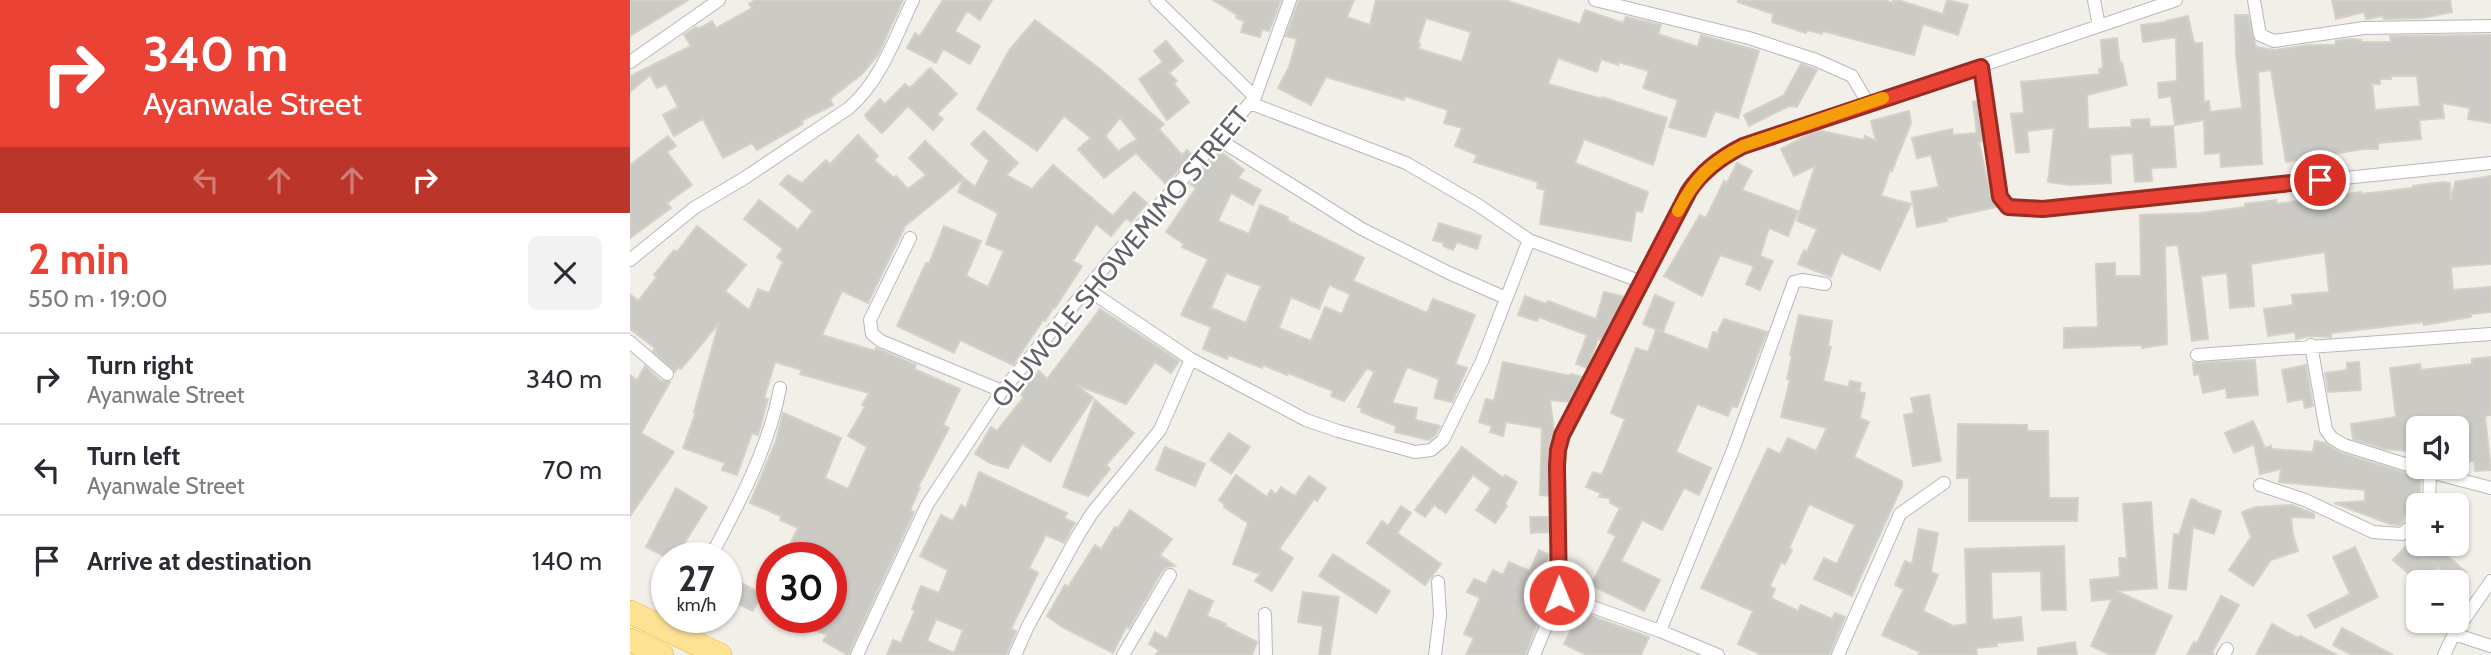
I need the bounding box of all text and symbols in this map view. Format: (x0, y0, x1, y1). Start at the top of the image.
text: 340 m (143, 24, 288, 83)
icon: right (28, 28, 119, 119)
text: Ayanwale Street (143, 84, 362, 123)
street label: OLUWOLE SHOWEMIMO STREET (985, 100, 1255, 414)
pin (2290, 150, 2350, 210)
icon: left (187, 161, 225, 199)
icon: ahead (260, 161, 298, 199)
icon: ahead (333, 161, 371, 199)
icon: right (406, 161, 444, 199)
icon: arrive (2301, 161, 2339, 199)
text: 2 min (28, 233, 129, 285)
button: close (528, 236, 602, 310)
text: 550 m · 19:00 (28, 285, 168, 313)
text: Turn right (87, 349, 193, 381)
icon: right (28, 360, 66, 398)
text: 340 m (526, 363, 602, 395)
text: Ayanwale Street (87, 381, 244, 409)
map controls (2406, 416, 2469, 633)
button: sound (2406, 416, 2469, 479)
text: Turn left (87, 440, 180, 472)
icon: left (28, 451, 66, 489)
text: 70 m (542, 454, 602, 486)
text: Ayanwale Street (87, 472, 244, 500)
button: + (2406, 493, 2469, 556)
icon: arrive (28, 542, 66, 580)
speed limit sign: 30 (756, 542, 847, 633)
text: Arrive at destination (87, 545, 312, 577)
text: 140 m (532, 545, 602, 577)
text: 27 (678, 557, 715, 600)
position arrow (1522, 558, 1596, 632)
button: − (2406, 570, 2469, 633)
text: km/h (677, 594, 716, 616)

